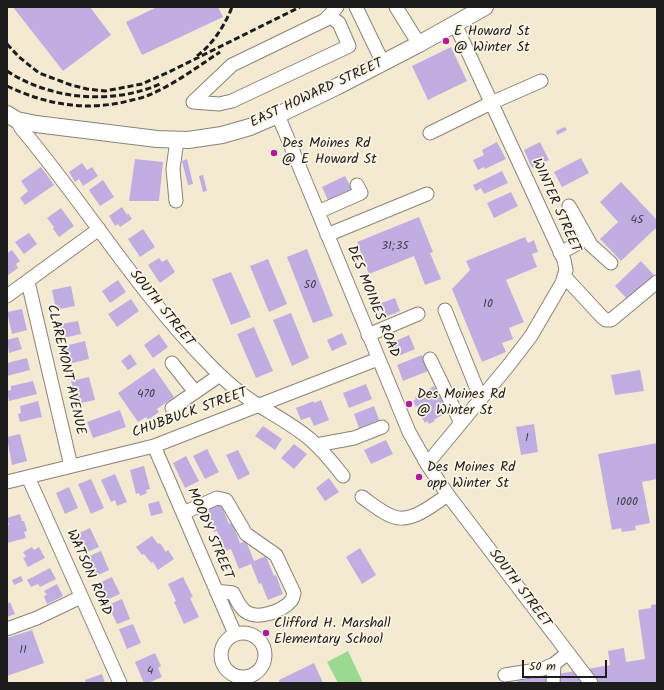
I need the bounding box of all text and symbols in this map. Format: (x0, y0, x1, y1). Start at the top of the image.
place label: E Howard St @ Winter St (454, 25, 530, 58)
marker: E Howard St @ Winter St (441, 36, 451, 46)
street label: EAST HOWARD STREET (248, 56, 386, 132)
place label: Des Moines Rd @ E Howard St (282, 137, 377, 170)
marker: Des Moines Rd @ E Howard St (269, 148, 279, 158)
street label: WINTER STREET (527, 156, 583, 256)
house number: 45 (630, 214, 644, 228)
house number: 31;35 (381, 240, 409, 254)
street label: DES MOINES ROAD (342, 244, 402, 360)
street label: SOUTH STREET (125, 267, 197, 351)
house number: 50 (304, 279, 316, 293)
house number: 10 (483, 298, 493, 312)
street label: CLAREMONT AVENUE (42, 303, 88, 437)
street label: CHUBBUCK STREET (130, 385, 250, 443)
house number: 470 (137, 388, 155, 402)
place label: Des Moines Rd @ Winter St (417, 388, 505, 420)
marker: Des Moines Rd @ Winter St (404, 399, 414, 409)
house number: 1 (525, 432, 529, 446)
place label: Des Moines Rd opp Winter St (427, 461, 515, 494)
marker: Des Moines Rd opp Winter St (414, 472, 424, 482)
street label: MOODY STREET (182, 486, 236, 582)
house number: 1000 (616, 496, 638, 510)
street label: WATSON ROAD (62, 527, 114, 619)
street label: SOUTH STREET (484, 546, 554, 632)
place label: Clifford H. Marshall Elementary School (274, 617, 391, 650)
marker: Clifford H. Marshall Elementary School (261, 628, 271, 638)
house number: 11 (19, 644, 27, 658)
scale bar (524, 652, 609, 678)
text: 50 m (529, 657, 556, 676)
house number: 4 (147, 665, 153, 679)

